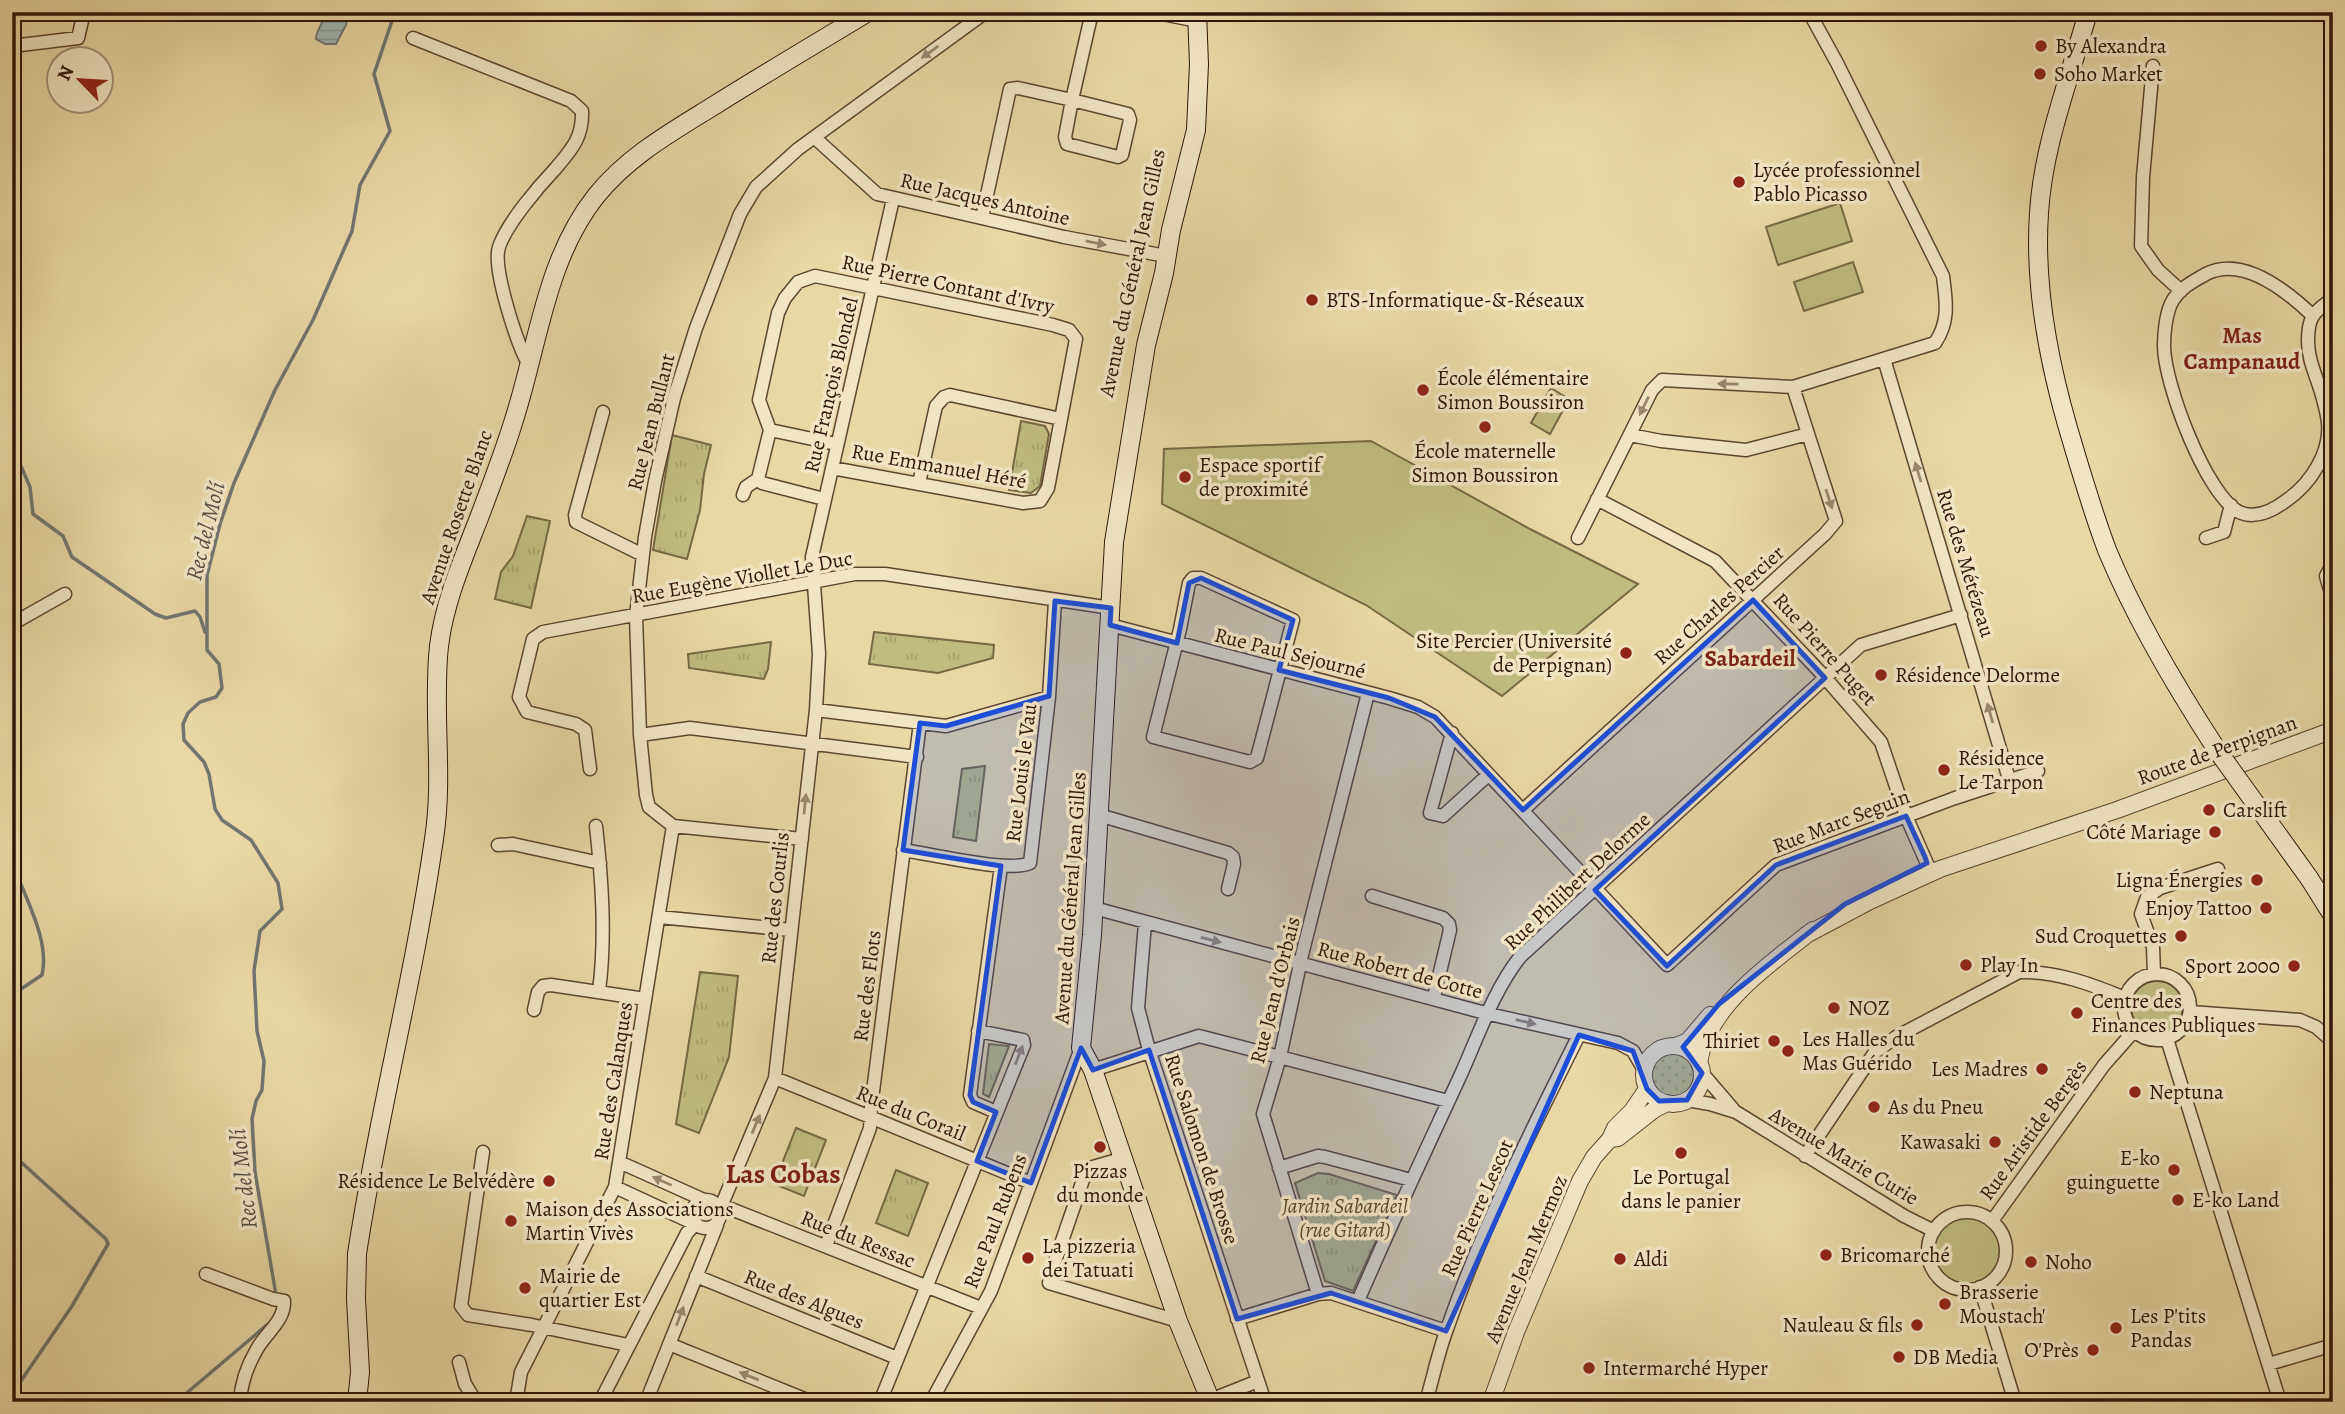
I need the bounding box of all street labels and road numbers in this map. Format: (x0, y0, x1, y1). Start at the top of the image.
street label: Avenue du Général Jean Gilles (1092, 146, 1172, 401)
street label: Rue Jacques Antoine (897, 166, 1073, 232)
street label: Rue Pierre Contant d'Ivry (839, 248, 1057, 320)
street label: Rue François Blondel (797, 294, 865, 476)
street label: Rue Jean Bullant (620, 350, 682, 493)
street label: Avenue Rosette Blanc (413, 426, 499, 609)
street label: Rue Emmanuel Héré (849, 437, 1029, 495)
street label: Rue des Métézeau (1930, 485, 2002, 641)
street label: Rue Charles Percier (1648, 539, 1790, 671)
street label: Rue Eugène Viollet Le Duc (629, 544, 855, 610)
street label: Rue Pierre Puget (1767, 586, 1883, 712)
street label: Rue Paul Sejourné (1211, 621, 1369, 685)
street label: Rue Louis le Vau (999, 702, 1043, 844)
street label: Route de Perpignan (2133, 708, 2301, 792)
street label: Avenue du Général Jean Gilles (1047, 771, 1093, 1026)
street label: Rue Marc Seguin (1768, 782, 1914, 860)
street label: Rue Philibert Delorme (1498, 806, 1656, 956)
street label: Rue des Courlis (754, 831, 796, 965)
street label: Rue Jean d'Orbais (1243, 914, 1307, 1066)
street label: Rue des Flots (846, 929, 888, 1043)
street label: Rue Robert de Cotte (1314, 934, 1486, 1006)
street label: Rue des Calanques (587, 1000, 639, 1162)
street label: Rue Salomon de Brosse (1158, 1050, 1246, 1248)
street label: Rue Aristide Bergès (1973, 1054, 2093, 1206)
street label: Rue du Corail (852, 1078, 970, 1148)
street label: Avenue Marie Curie (1763, 1100, 1924, 1212)
street label: Rue Pierre Lescot (1434, 1135, 1520, 1281)
street label: Rue Paul Rubens (956, 1150, 1034, 1292)
street label: Avenue Jean Mermoz (1478, 1171, 1574, 1348)
street label: Rue du Ressac (797, 1203, 919, 1275)
street label: Rue des Algues (740, 1262, 868, 1336)

